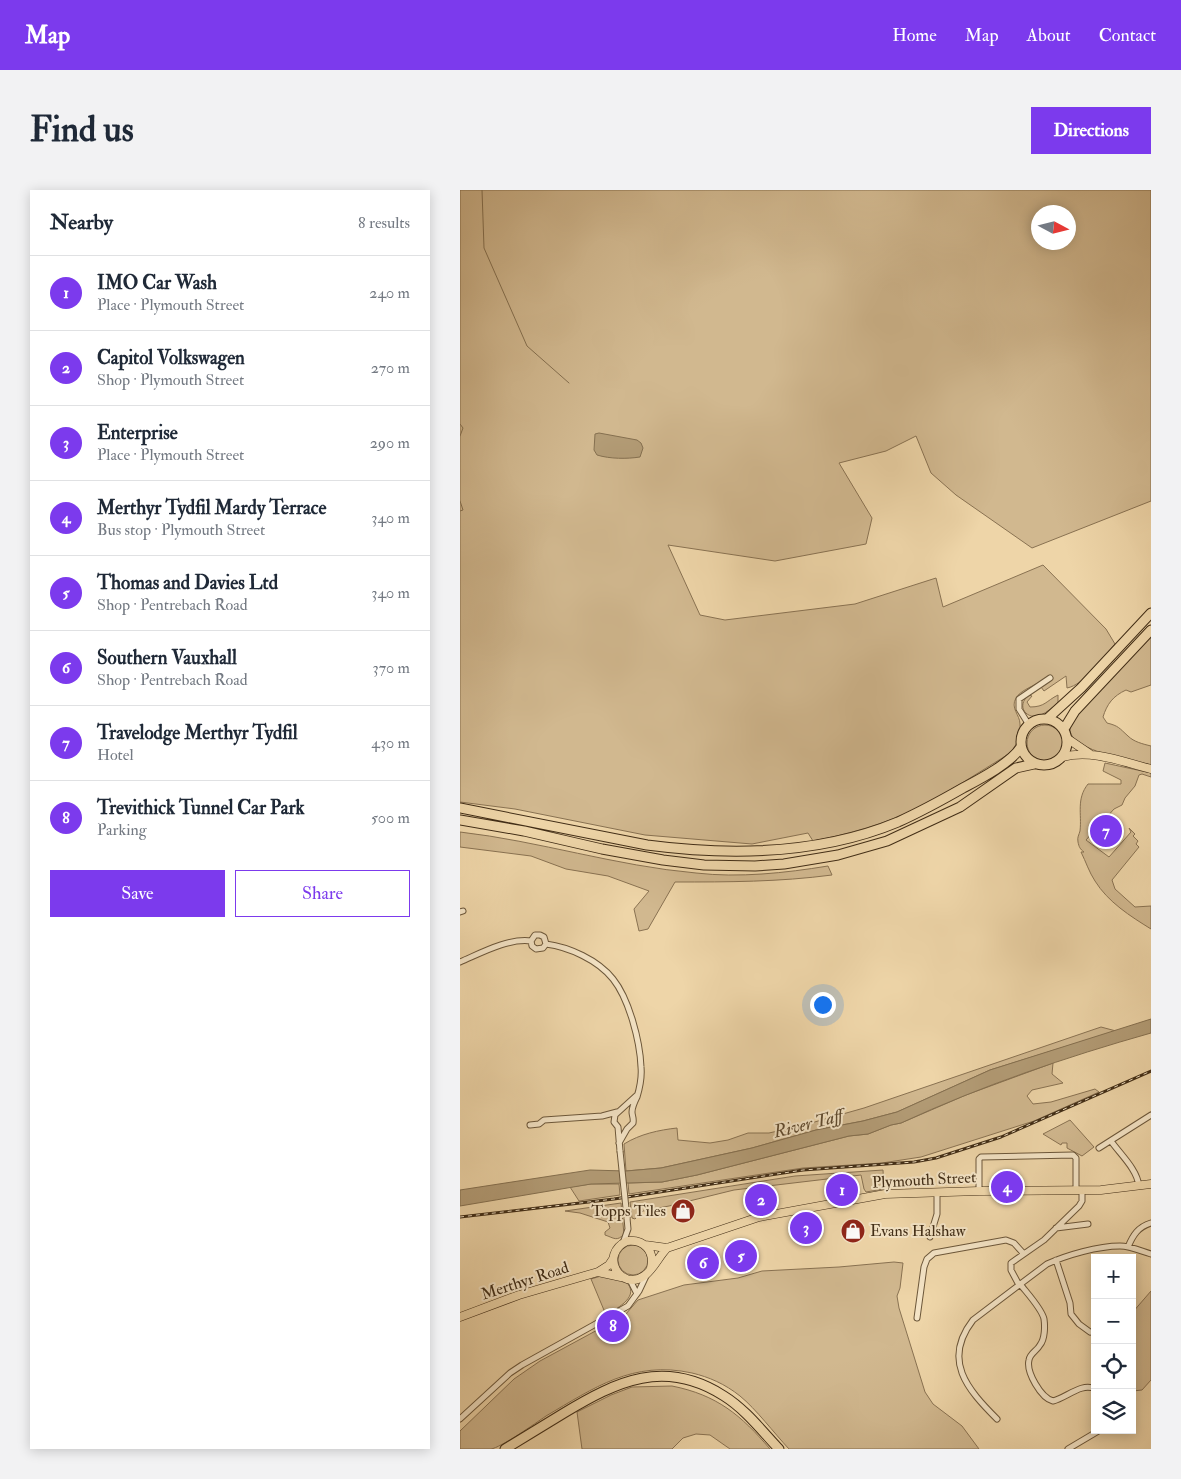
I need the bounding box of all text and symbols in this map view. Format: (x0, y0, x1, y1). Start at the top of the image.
text: Map (25, 20, 70, 51)
text: Home (892, 24, 937, 47)
text: Map (965, 24, 999, 47)
text: About (1027, 24, 1071, 47)
text: Contact (1099, 24, 1156, 47)
button: Directions (1031, 107, 1151, 154)
text: Find us (30, 108, 134, 152)
north arrow (1031, 205, 1076, 250)
text: Nearby (50, 209, 113, 236)
text: 8 results (358, 213, 410, 233)
text: IMO Car Wash (97, 271, 217, 295)
text: 1 (63, 283, 69, 303)
text: 240 m (369, 283, 410, 303)
text: Place · Plymouth Street (97, 295, 244, 315)
text: Capitol Volkswagen (97, 346, 245, 370)
text: 2 (62, 358, 70, 378)
text: 270 m (371, 358, 410, 378)
text: Shop · Plymouth Street (97, 370, 244, 390)
text: Enterprise (97, 421, 178, 445)
text: 3 (63, 433, 69, 453)
text: 290 m (370, 433, 410, 453)
text: Place · Plymouth Street (97, 445, 244, 465)
text: Merthyr Tydfil Mardy Terrace (97, 496, 326, 520)
text: 4 (62, 508, 70, 528)
text: 340 m (371, 508, 410, 528)
text: Bus stop · Plymouth Street (97, 520, 265, 540)
text: Thomas and Davies Ltd (97, 571, 278, 595)
text: 5 (62, 583, 70, 603)
text: 340 m (371, 583, 410, 603)
text: Shop · Pentrebach Road (97, 595, 248, 615)
text: Southern Vauxhall (97, 646, 237, 670)
text: 6 (62, 658, 70, 678)
text: 370 m (373, 658, 410, 678)
text: Shop · Pentrebach Road (97, 670, 248, 690)
text: Travelodge Merthyr Tydfil (97, 721, 298, 745)
text: 7 (62, 733, 70, 753)
text: 430 m (371, 733, 410, 753)
text: Hotel (97, 745, 134, 765)
text: Trevithick Tunnel Car Park (97, 796, 305, 820)
text: 8 (62, 808, 70, 828)
text: 500 m (371, 808, 410, 828)
pin: 7 (1090, 812, 1122, 850)
text: Parking (97, 820, 147, 840)
button: Save (50, 870, 225, 917)
button: Share (235, 870, 410, 917)
your location (810, 992, 836, 1018)
water label: River Taff (770, 1103, 849, 1144)
street label: Plymouth Street (871, 1167, 977, 1193)
pin: 4 (991, 1168, 1023, 1206)
pin: 1 (826, 1171, 858, 1209)
pin: 2 (745, 1181, 777, 1219)
shop icon: Topps Tiles (670, 1198, 696, 1224)
place label: Topps Tiles (591, 1201, 666, 1222)
pin: 3 (790, 1209, 822, 1247)
shop icon: Evans Halshaw (840, 1218, 866, 1244)
place label: Evans Halshaw (870, 1221, 967, 1241)
pin: 5 (725, 1237, 757, 1275)
pin: 6 (687, 1244, 719, 1282)
map controls (1091, 1254, 1136, 1434)
button: + (1091, 1254, 1136, 1299)
street label: Merthyr Road (479, 1257, 572, 1305)
button: − (1091, 1299, 1136, 1344)
pin: 8 (597, 1307, 629, 1345)
button: locate (1091, 1344, 1136, 1389)
button: layers (1091, 1389, 1136, 1434)

